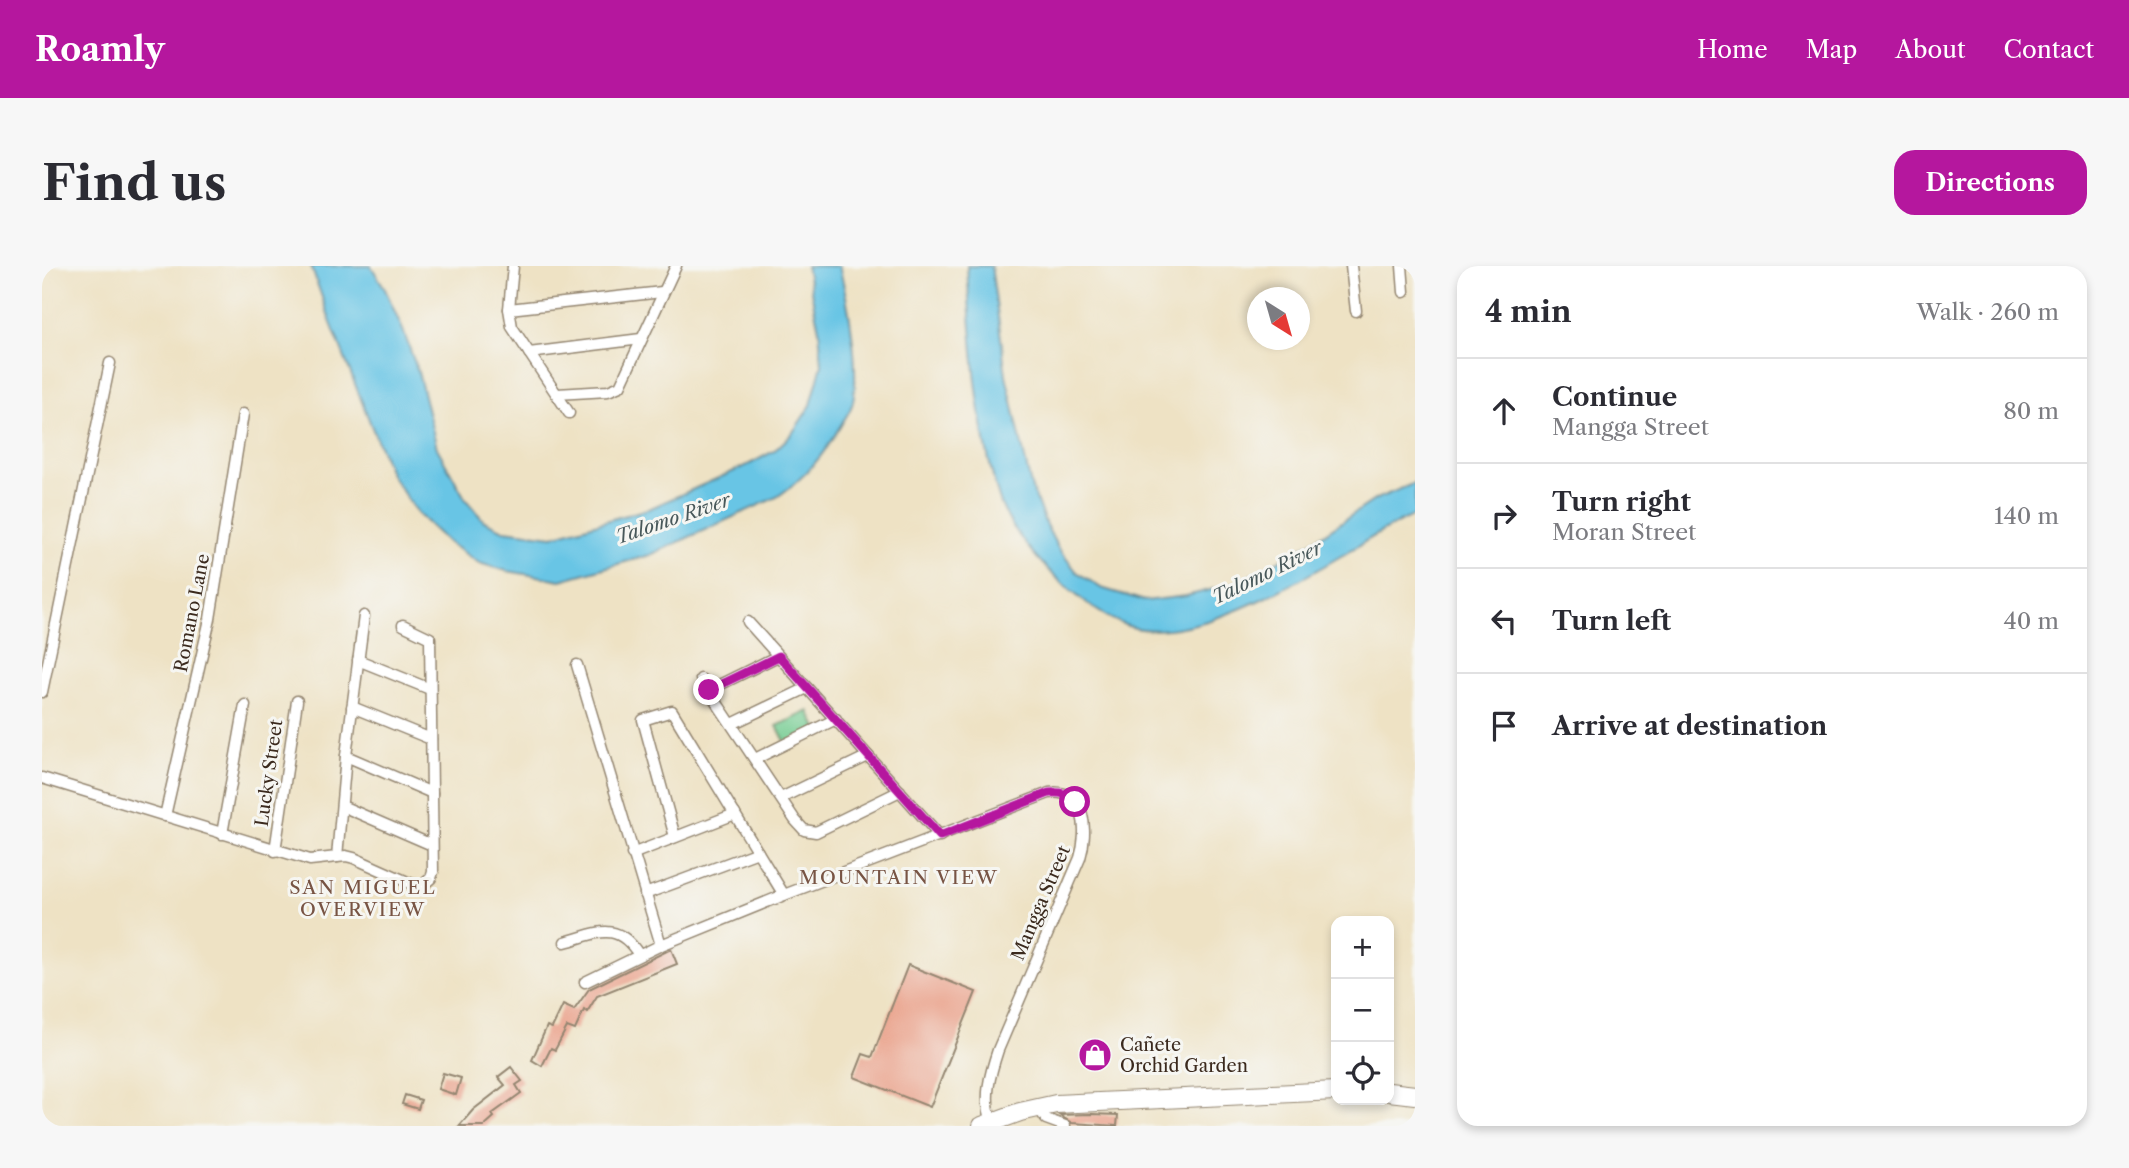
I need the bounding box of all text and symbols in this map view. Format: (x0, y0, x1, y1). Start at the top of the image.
text: Roamly (35, 29, 165, 70)
text: Home (1697, 35, 1768, 64)
text: Map (1806, 35, 1857, 64)
text: About (1895, 35, 1966, 64)
text: Contact (2004, 35, 2094, 64)
button: Directions (1894, 150, 2087, 215)
text: Find us (42, 152, 226, 213)
north arrow (1247, 287, 1310, 350)
text: 4 min (1485, 293, 1571, 330)
text: Walk · 260 m (1917, 298, 2059, 326)
text: Continue (1552, 381, 1677, 413)
icon: ahead (1485, 392, 1523, 430)
text: 80 m (2003, 397, 2059, 425)
text: Mangga Street (1552, 413, 1709, 441)
text: Turn right (1552, 486, 1691, 518)
water label: Talomo River (613, 488, 735, 549)
icon: right (1485, 497, 1523, 535)
text: 140 m (1994, 502, 2059, 530)
text: Moran Street (1552, 518, 1696, 546)
water label: Talomo River (1208, 535, 1327, 609)
street label: Romano Lane (170, 552, 214, 674)
icon: left (1485, 602, 1523, 640)
text: Turn left (1552, 605, 1671, 637)
text: 40 m (2004, 607, 2059, 635)
route end (693, 674, 724, 705)
icon: arrive (1485, 707, 1523, 745)
text: Arrive at destination (1552, 710, 1827, 742)
street label: Lucky Street (251, 718, 287, 828)
route start (1059, 786, 1090, 817)
street label: Mangga Street (1007, 842, 1075, 964)
district label: MOUNTAIN VIEW (799, 866, 999, 889)
district label: SAN MIGUEL OVERVIEW (289, 876, 437, 921)
map controls (1331, 916, 1394, 1105)
button: + (1331, 916, 1394, 979)
button: − (1331, 979, 1394, 1042)
place label: Cañete Orchid Garden (1120, 1034, 1248, 1077)
shop icon: Cañete Orchid Garden (1076, 1036, 1114, 1074)
button: locate (1331, 1042, 1394, 1105)

